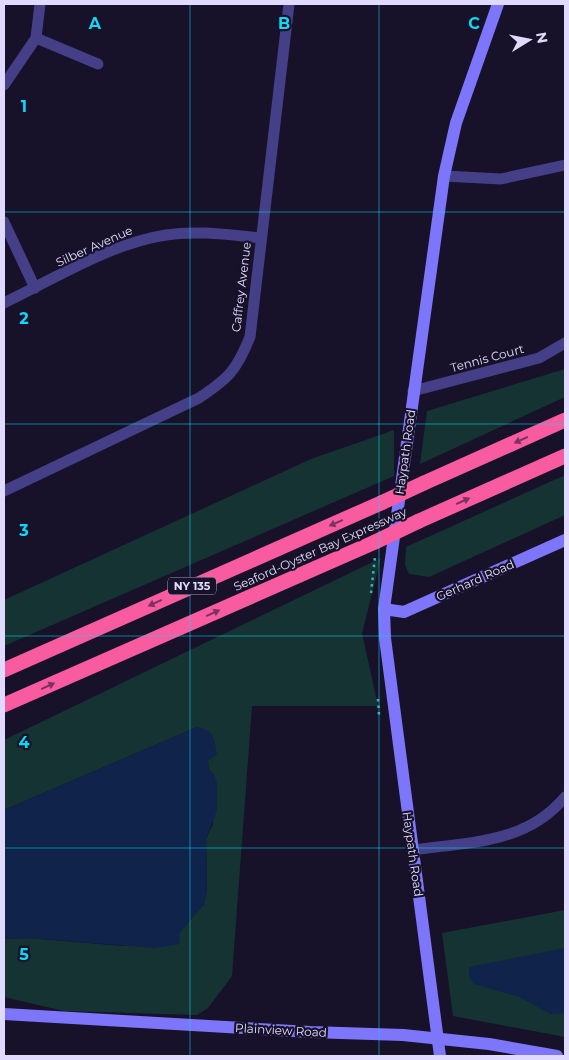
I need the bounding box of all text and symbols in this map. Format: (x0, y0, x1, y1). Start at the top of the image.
text: A (88, 14, 102, 33)
text: B (278, 14, 290, 33)
text: C (468, 14, 480, 33)
north arrow (504, 15, 554, 65)
text: N (532, 31, 552, 45)
text: 1 (21, 97, 27, 116)
street label: Silber Avenue (53, 222, 135, 270)
street label: Caffrey Avenue (228, 241, 254, 333)
text: 2 (19, 309, 29, 328)
street label: Tennis Court (449, 341, 526, 375)
street label: Haypath Road (392, 408, 418, 496)
one-way arrow (514, 437, 528, 445)
one-way arrow (456, 497, 470, 505)
street label: Seaford-Oyster Bay Expressway (231, 504, 409, 594)
one-way arrow (329, 520, 343, 528)
text: 3 (18, 521, 29, 540)
street label: Gerhard Road (434, 556, 516, 604)
road number: NY 135 (168, 578, 216, 594)
one-way arrow (148, 599, 162, 607)
one-way arrow (206, 608, 220, 616)
one-way arrow (41, 681, 55, 689)
text: 4 (18, 733, 30, 752)
street label: Haypath Road (400, 810, 426, 898)
text: 5 (19, 945, 29, 964)
street label: Plainview Road (235, 1020, 327, 1040)

